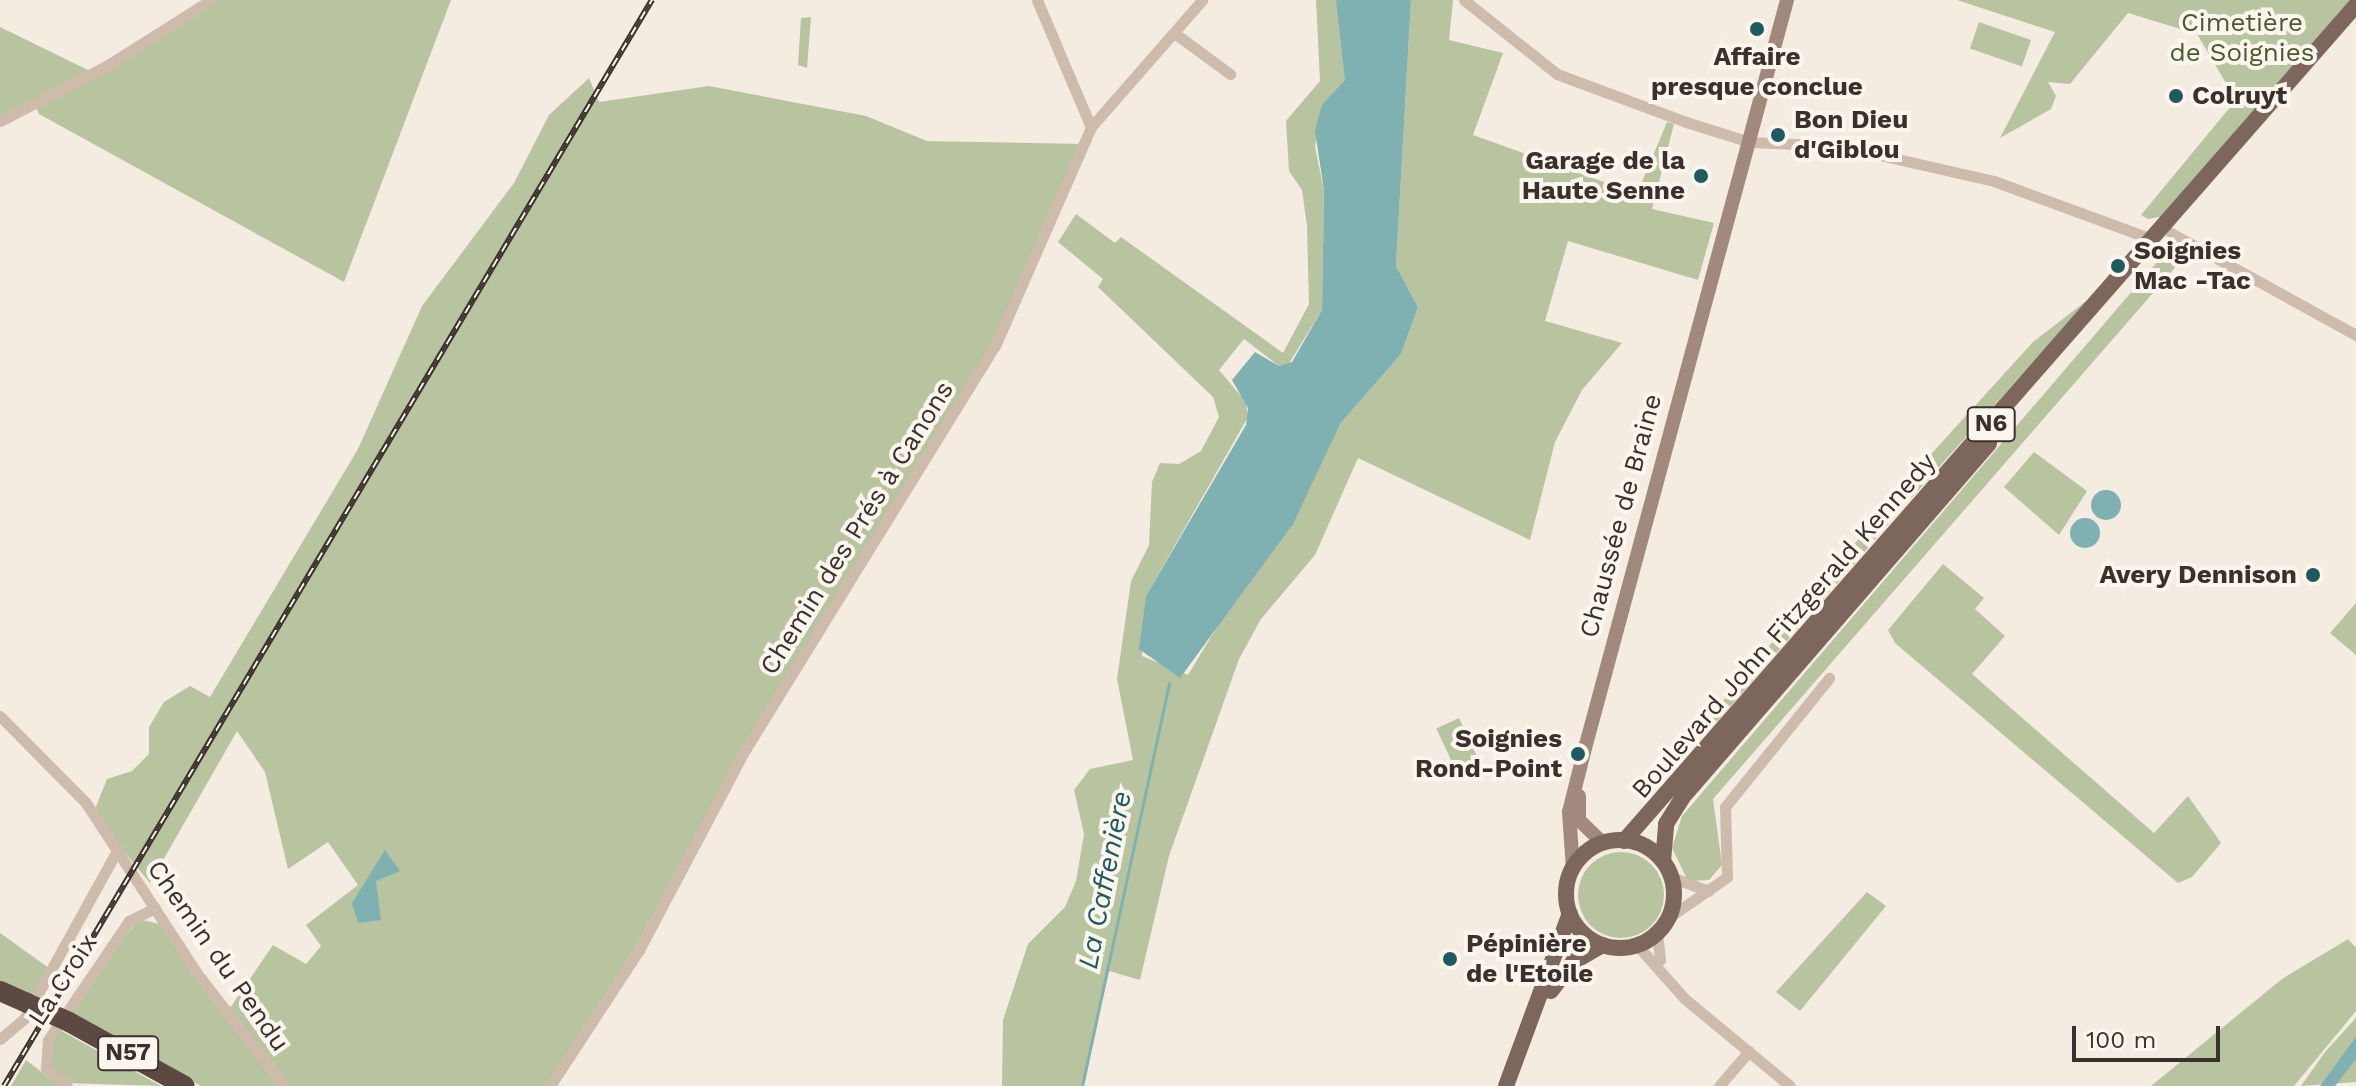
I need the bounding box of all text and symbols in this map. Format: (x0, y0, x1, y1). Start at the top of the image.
park label: Cimetière de Soignies (2170, 7, 2314, 68)
marker: Affaire presque conclue (1748, 20, 1766, 38)
place label: Affaire presque conclue (1651, 41, 1863, 102)
place label: Colruyt (2192, 80, 2287, 112)
marker: Colruyt (2167, 87, 2185, 105)
place label: Bon Dieu d'Giblou (1794, 104, 1908, 166)
marker: Bon Dieu d'Giblou (1769, 126, 1787, 144)
place label: Garage de la Haute Senne (1522, 145, 1685, 206)
marker: Garage de la Haute Senne (1692, 167, 1710, 185)
place label: Soignies Mac -Tac (2134, 235, 2251, 296)
marker: Soignies Mac -Tac (2109, 257, 2127, 275)
street label: Chemin des Prés à Canons (753, 375, 961, 681)
street label: Chaussée de Braine (1573, 391, 1669, 641)
road number: N6 (1965, 404, 2017, 444)
street label: Boulevard John Fitzgerald Kennedy (1625, 447, 1943, 805)
place label: Avery Dennison (2099, 559, 2297, 591)
marker: Avery Dennison (2304, 566, 2322, 584)
place label: Soignies Rond-Point (1415, 723, 1562, 784)
marker: Soignies Rond-Point (1569, 745, 1587, 763)
water label: La Caffenière (1071, 788, 1139, 972)
street label: Chemin du Pendu (140, 855, 296, 1057)
street label: La Croix (22, 928, 104, 1032)
place label: Pépinière de l'Etoile (1466, 928, 1593, 990)
marker: Pépinière de l'Etoile (1441, 950, 1459, 968)
scale bar (2076, 1010, 2224, 1060)
text: 100 m (2086, 1026, 2156, 1054)
road number: N57 (96, 1033, 160, 1073)

